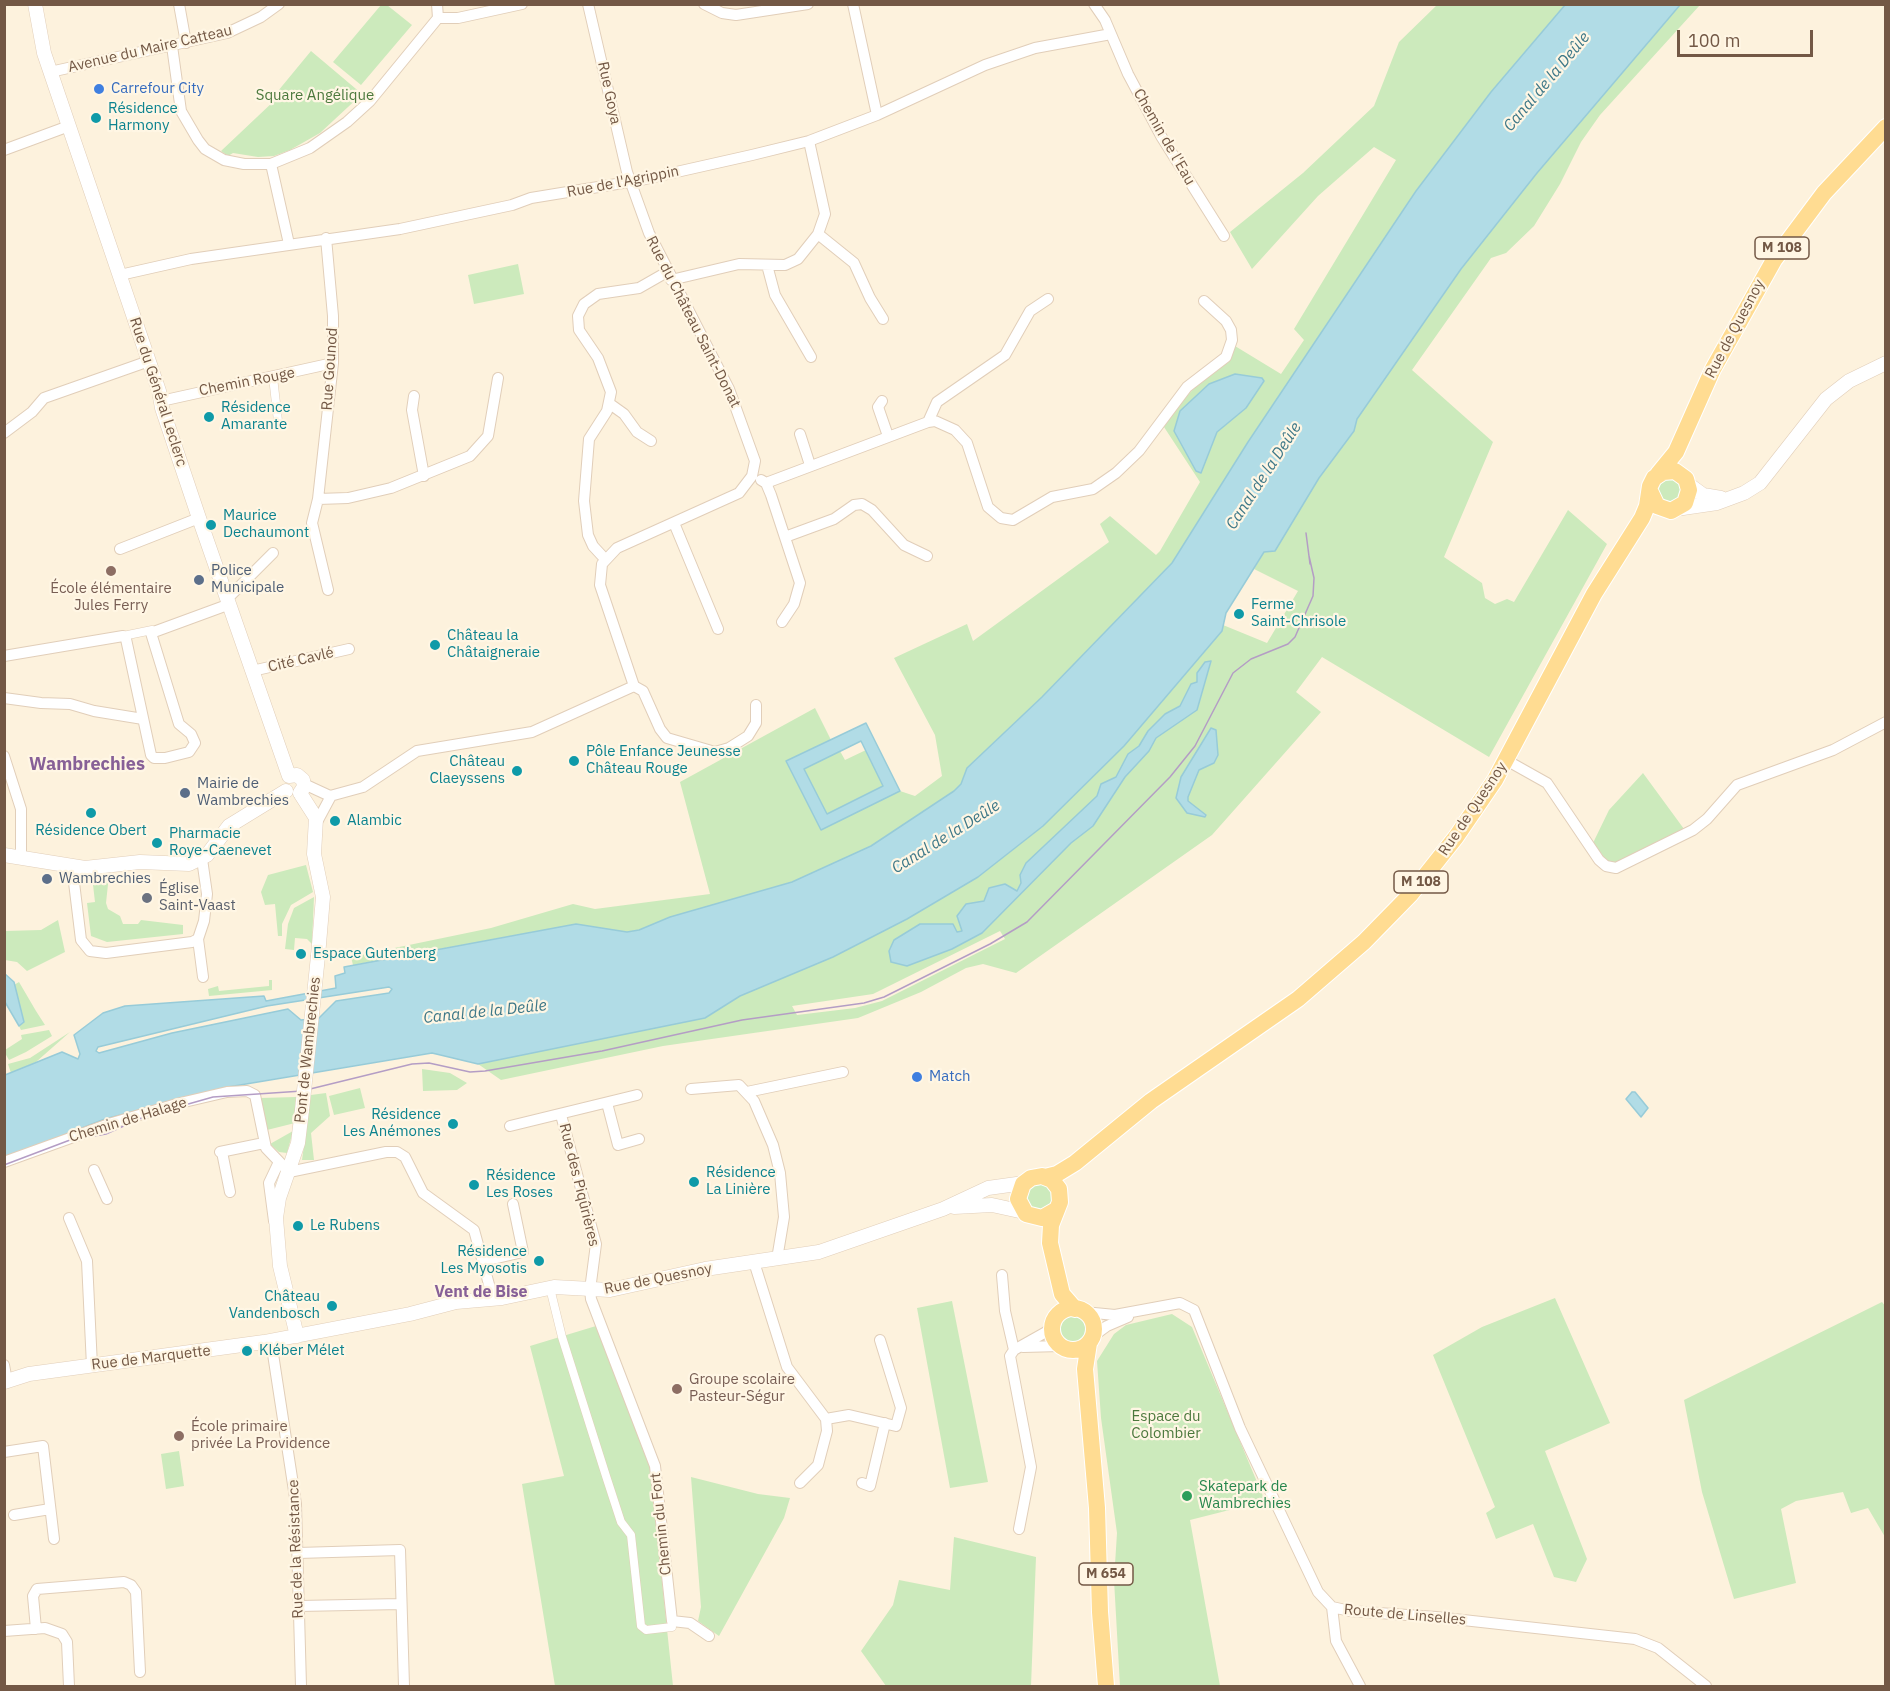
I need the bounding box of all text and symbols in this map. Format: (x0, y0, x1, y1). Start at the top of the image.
scale bar (1680, 18, 1816, 56)
street label: Avenue du Maire Catteau (66, 21, 234, 77)
water label: Canal de la Deûle (1500, 28, 1594, 136)
text: 100 m (1688, 29, 1740, 52)
street label: Rue Goya (594, 60, 624, 126)
place label: Carrefour City (111, 80, 204, 98)
marker: Carrefour City (92, 82, 106, 96)
street label: Chemin de l'Eau (1129, 86, 1199, 188)
park label: Square Angélique (256, 87, 374, 105)
place label: Résidence Harmony (108, 100, 178, 135)
marker: Résidence Harmony (89, 111, 103, 125)
street label: Rue de l'Agrippin (565, 162, 681, 202)
street label: Rue du Château Saint-Donat (642, 233, 744, 411)
road number: M 108 (1755, 237, 1809, 259)
street label: Rue de Quesnoy (1701, 276, 1769, 382)
street label: Rue du Général Leclerc (125, 315, 191, 469)
street label: Rue Gounod (318, 327, 342, 411)
street label: Chemin Rouge (198, 364, 296, 400)
place label: Résidence Amarante (221, 399, 291, 434)
marker: Résidence Amarante (202, 410, 216, 424)
water label: Canal de la Deûle (1222, 419, 1306, 533)
place label: Maurice Dechaumont (223, 507, 309, 542)
marker: Maurice Dechaumont (204, 518, 218, 532)
place label: Police Municipale (211, 562, 284, 597)
marker: École élémentaire Jules Ferry (104, 564, 118, 578)
marker: Police Municipale (192, 573, 206, 587)
place label: École élémentaire Jules Ferry (50, 580, 172, 615)
place label: Ferme Saint-Chrisole (1251, 596, 1346, 631)
marker: Ferme Saint-Chrisole (1232, 607, 1246, 621)
place label: Château la Châtaigneraie (447, 627, 540, 662)
marker: Château la Châtaigneraie (428, 638, 442, 652)
street label: Cité Cavlé (266, 644, 336, 676)
place label: Pôle Enfance Jeunesse Château Rouge (586, 743, 741, 778)
place label: Château Claeyssens (429, 753, 505, 788)
district label: Wambrechies (29, 754, 145, 776)
marker: Pôle Enfance Jeunesse Château Rouge (567, 754, 581, 768)
street label: Rue de Quesnoy (1435, 759, 1511, 859)
marker: Château Claeyssens (510, 764, 524, 778)
place label: Mairie de Wambrechies (197, 775, 289, 810)
marker: Mairie de Wambrechies (178, 786, 192, 800)
water label: Canal de la Deûle (888, 796, 1004, 878)
marker: Résidence Obert (84, 806, 98, 820)
place label: Alambic (347, 812, 402, 830)
marker: Alambic (328, 814, 342, 828)
place label: Résidence Obert (35, 822, 147, 840)
place label: Pharmacie Roye-Caenevet (169, 825, 272, 860)
marker: Pharmacie Roye-Caenevet (150, 836, 164, 850)
place label: Wambrechies (59, 870, 151, 888)
road number: M 108 (1394, 871, 1448, 893)
marker: Wambrechies (40, 872, 54, 886)
place label: Église Saint-Vaast (159, 880, 236, 915)
marker: Église Saint-Vaast (140, 891, 154, 905)
place label: Espace Gutenberg (313, 945, 436, 963)
marker: Espace Gutenberg (294, 947, 308, 961)
street label: Pont de Wambrechies (291, 976, 325, 1124)
water label: Canal de la Deûle (422, 996, 548, 1028)
place label: Match (929, 1068, 970, 1086)
marker: Match (910, 1070, 924, 1084)
street label: Chemin de Halage (67, 1094, 189, 1146)
place label: Résidence Les Anémones (343, 1106, 441, 1141)
marker: Résidence Les Anémones (446, 1117, 460, 1131)
street label: Rue des Piqûrières (555, 1122, 603, 1248)
place label: Résidence La Linière (706, 1164, 776, 1199)
place label: Résidence Les Roses (486, 1167, 556, 1202)
marker: Résidence La Linière (687, 1175, 701, 1189)
marker: Résidence Les Roses (467, 1178, 481, 1192)
place label: Le Rubens (310, 1217, 380, 1235)
marker: Le Rubens (291, 1219, 305, 1233)
place label: Résidence Les Myosotis (441, 1243, 527, 1278)
marker: Résidence Les Myosotis (532, 1254, 546, 1268)
street label: Rue de Quesnoy (603, 1260, 713, 1298)
district label: Vent de Bise (434, 1282, 528, 1302)
place label: Château Vandenbosch (229, 1288, 320, 1323)
marker: Château Vandenbosch (325, 1299, 339, 1313)
street label: Rue de Marquette (90, 1342, 212, 1374)
place label: Kléber Mélet (259, 1342, 345, 1360)
marker: Kléber Mélet (240, 1344, 254, 1358)
place label: Groupe scolaire Pasteur-Ségur (689, 1371, 795, 1406)
marker: Groupe scolaire Pasteur-Ségur (670, 1382, 684, 1396)
park label: Espace du Colombier (1131, 1408, 1201, 1443)
place label: École primaire privée La Providence (191, 1418, 330, 1453)
marker: École primaire privée La Providence (172, 1429, 186, 1443)
street label: Chemin du Fort (647, 1472, 675, 1576)
place label: Skatepark de Wambrechies (1199, 1478, 1291, 1513)
street label: Rue de la Résistance (285, 1479, 307, 1619)
marker: Skatepark de Wambrechies (1180, 1489, 1194, 1503)
road number: M 654 (1079, 1563, 1133, 1585)
street label: Route de Linselles (1343, 1601, 1467, 1629)

